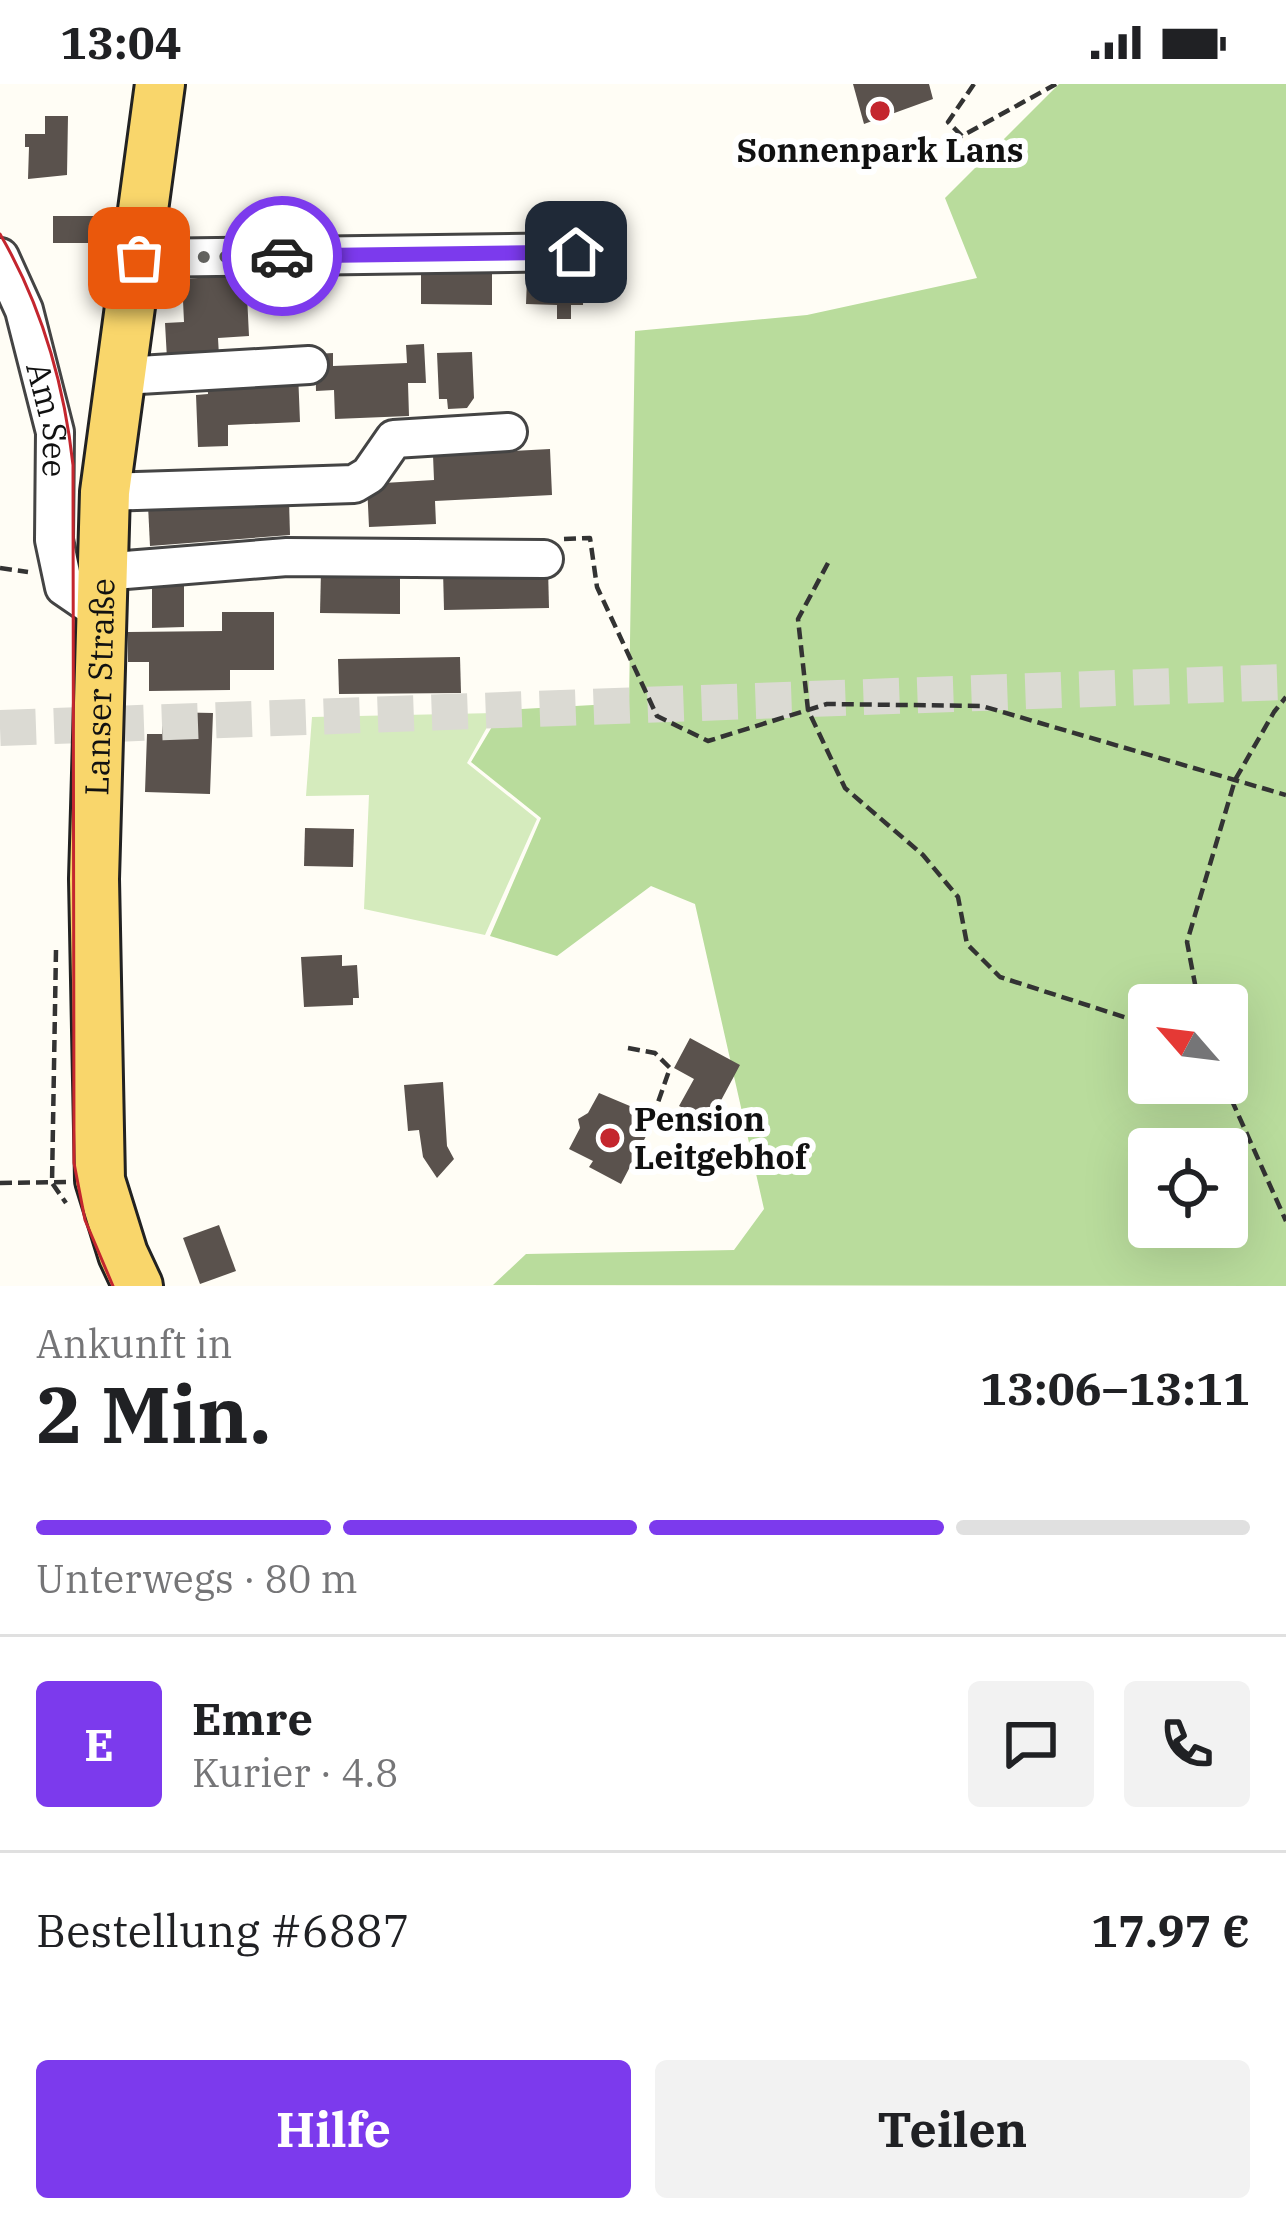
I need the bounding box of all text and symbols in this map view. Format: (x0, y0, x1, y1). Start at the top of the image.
text: 13:04 (60, 13, 182, 71)
marker: Sonnenpark Lans (867, 98, 893, 124)
place label: Sonnenpark Lans (737, 128, 1023, 171)
courier (222, 196, 342, 316)
pin (525, 201, 627, 303)
pin (88, 207, 190, 309)
icon: home (543, 219, 609, 285)
icon: car (249, 223, 315, 289)
icon: bag (106, 225, 172, 291)
street label: Am See (17, 357, 77, 477)
street label: Lanser Straße (74, 578, 124, 796)
north arrow (1128, 984, 1248, 1104)
map controls (1128, 984, 1248, 1248)
place label: Pension Leitgebhof (634, 1097, 810, 1178)
marker: Pension Leitgebhof (597, 1125, 623, 1151)
button: locate (1128, 1128, 1248, 1248)
text: Ankunft in (36, 1318, 232, 1369)
text: 13:06–13:11 (980, 1359, 1250, 1417)
text: 2 Min. (36, 1363, 271, 1464)
text: Unterwegs · 80 m (36, 1553, 358, 1604)
button: chat (968, 1681, 1094, 1807)
button: phone (1124, 1681, 1250, 1807)
text: Emre (192, 1689, 313, 1747)
text: E (84, 1715, 114, 1773)
text: Kurier · 4.8 (192, 1747, 398, 1798)
text: Bestellung #6887 (36, 1901, 410, 1959)
text: 17.97 € (1091, 1901, 1250, 1959)
button: Hilfe (36, 2060, 631, 2198)
button: Teilen (655, 2060, 1250, 2198)

